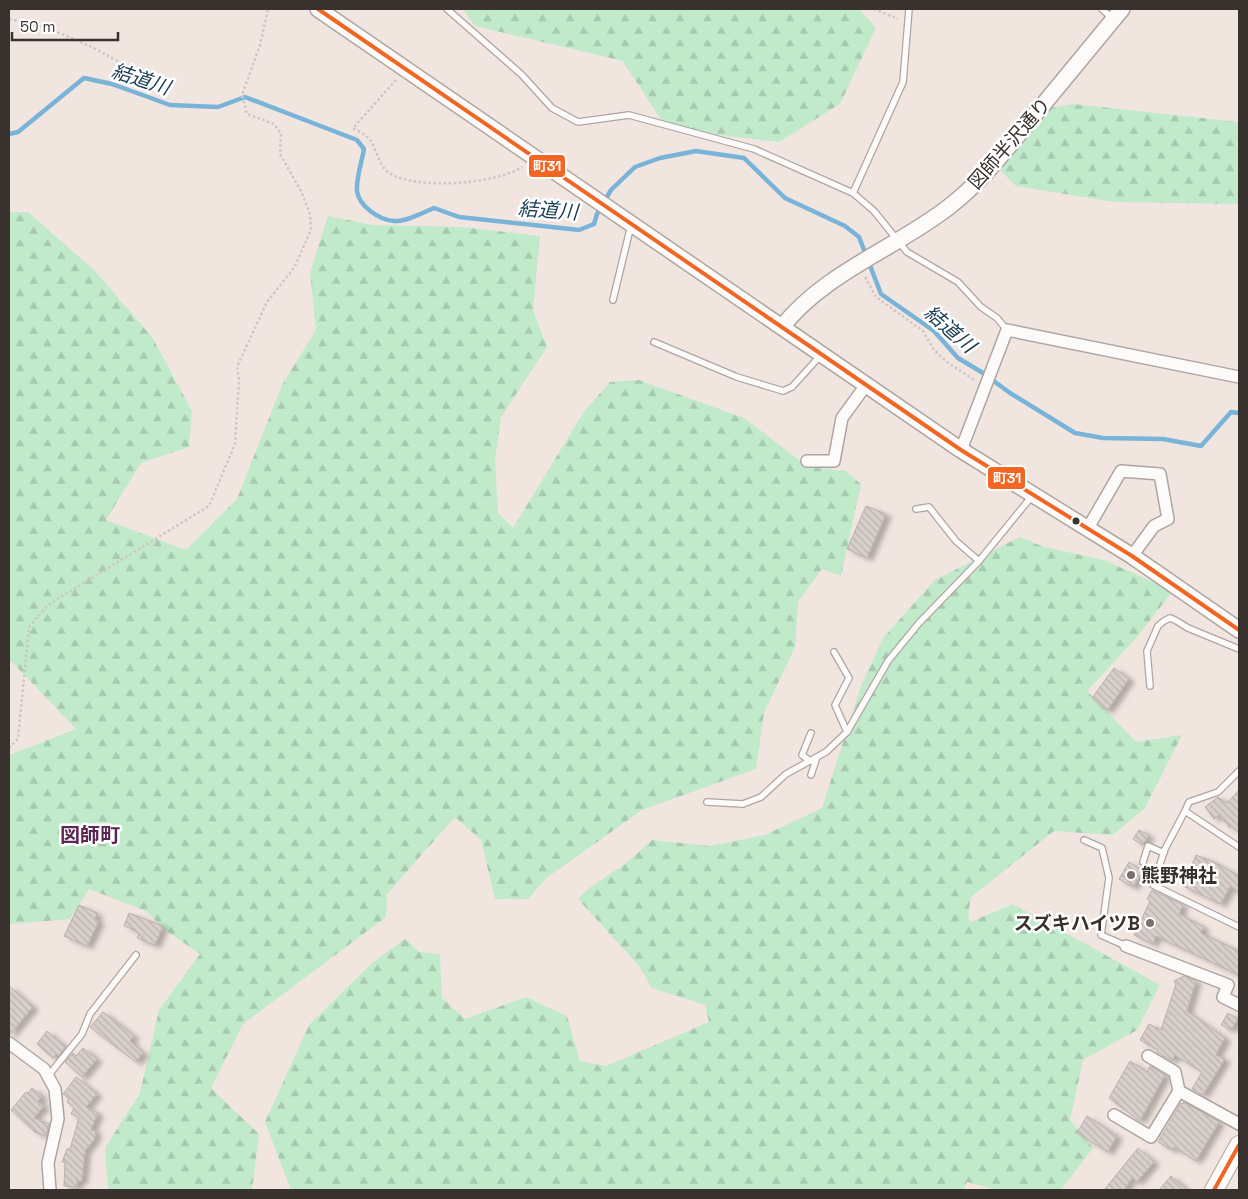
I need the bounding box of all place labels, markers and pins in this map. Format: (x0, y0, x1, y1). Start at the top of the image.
unlabelled marker (1071, 516, 1081, 526)
place label: 熊野神社 (1141, 863, 1217, 888)
marker: 熊野神社 (1125, 869, 1137, 881)
place label: スズキハイツB (1014, 911, 1140, 936)
marker: スズキハイツB (1144, 917, 1156, 929)

